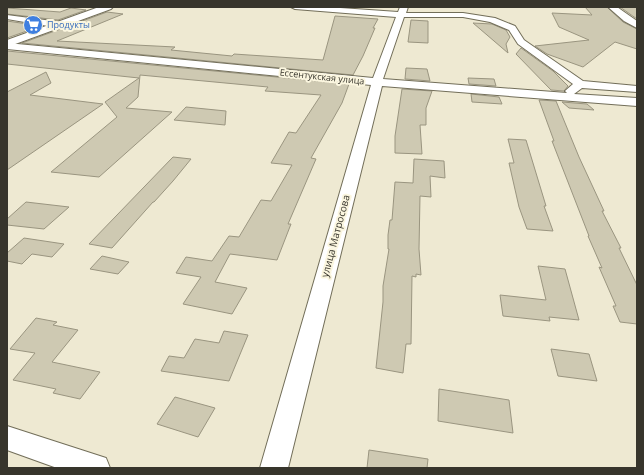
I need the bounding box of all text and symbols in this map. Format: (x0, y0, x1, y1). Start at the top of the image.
supermarket icon: Продукты (22, 14, 44, 36)
place label: Продукты (47, 18, 90, 31)
street label: Ессентукская улица (279, 66, 365, 87)
street label: улица Матросова (317, 193, 353, 279)

